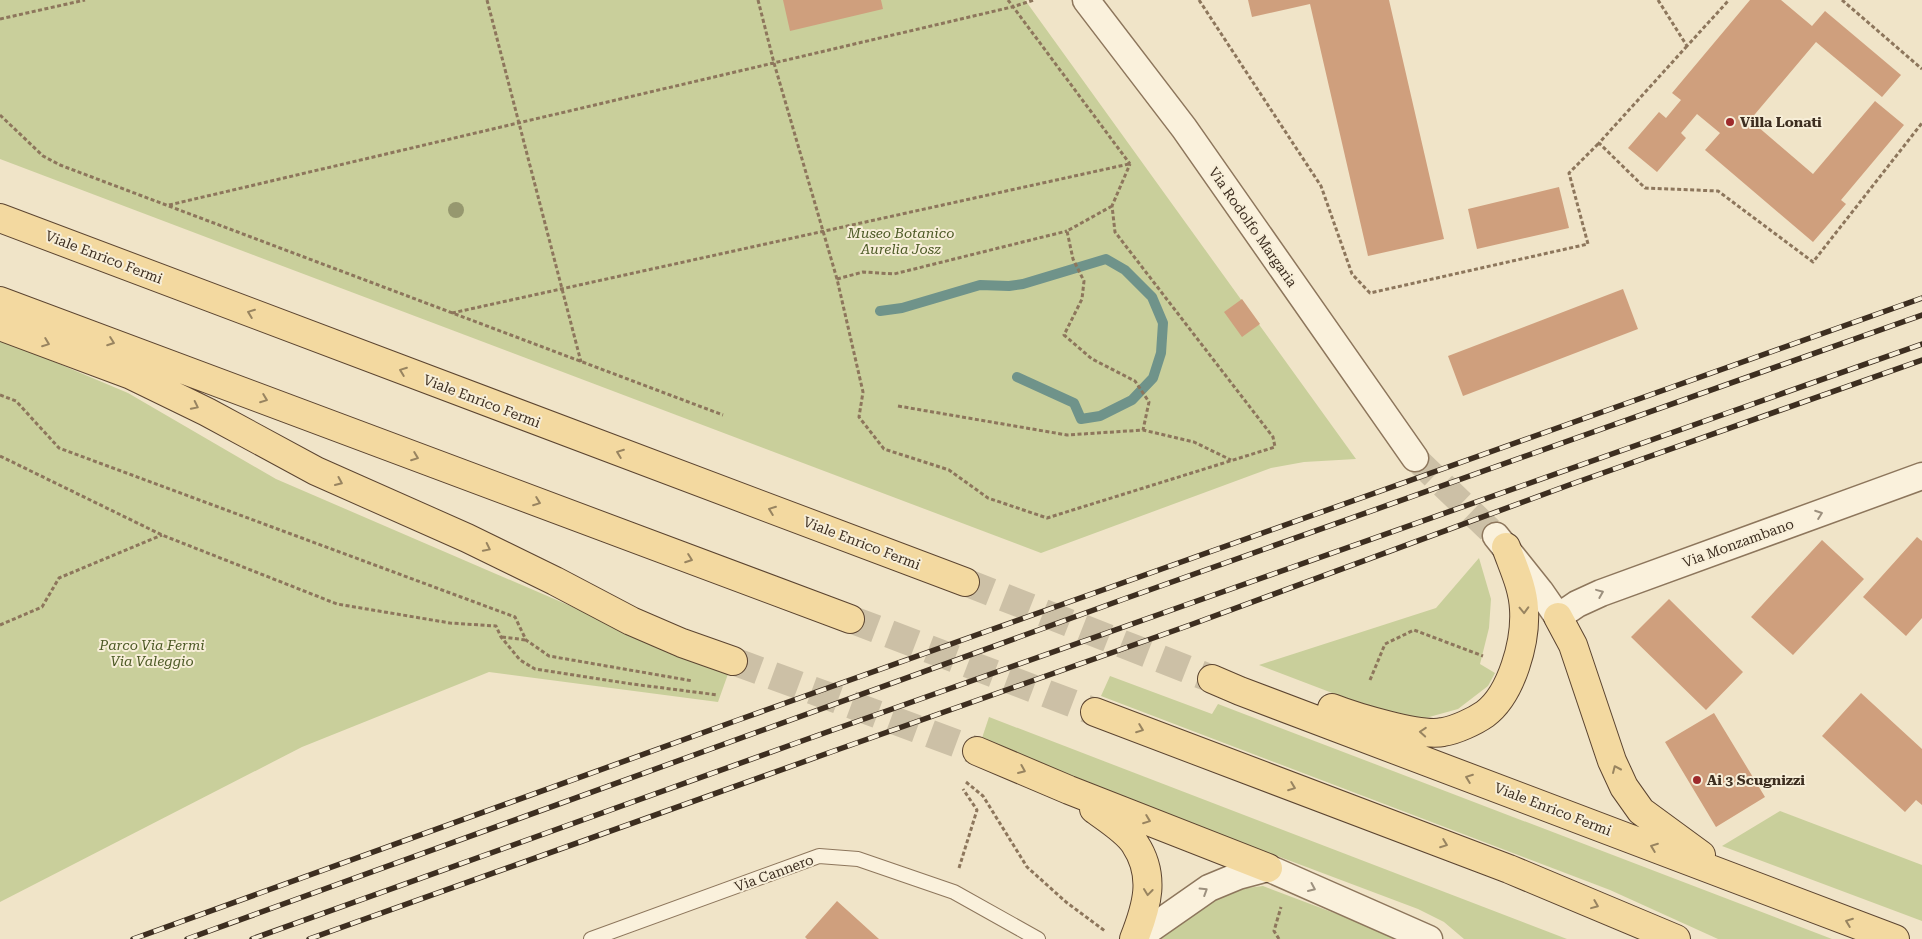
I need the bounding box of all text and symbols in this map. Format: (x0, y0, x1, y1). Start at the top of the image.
place label: Villa Lonati (1740, 114, 1822, 130)
marker: Villa Lonati (1724, 116, 1736, 128)
street label: Via Rodolfo Margaria (1206, 164, 1301, 290)
park label: Museo Botanico Aurelia Josz (847, 225, 954, 257)
street label: Viale Enrico Fermi (43, 227, 165, 287)
one-way arrow (247, 309, 256, 319)
one-way arrow (106, 336, 115, 346)
one-way arrow (41, 337, 49, 347)
one-way arrow (399, 367, 407, 377)
street label: Viale Enrico Fermi (421, 371, 543, 431)
one-way arrow (259, 393, 267, 403)
one-way arrow (190, 400, 199, 410)
one-way arrow (616, 448, 625, 459)
one-way arrow (411, 451, 419, 461)
one-way arrow (334, 475, 343, 486)
one-way arrow (532, 496, 541, 506)
one-way arrow (769, 506, 777, 516)
one-way arrow (1814, 510, 1823, 520)
street label: Viale Enrico Fermi (801, 513, 923, 573)
street label: Via Monzambano (1680, 515, 1796, 571)
one-way arrow (482, 542, 491, 552)
one-way arrow (684, 553, 693, 563)
one-way arrow (1596, 589, 1604, 599)
one-way arrow (1518, 606, 1529, 614)
park label: Parco Via Fermi Via Valeggio (98, 637, 205, 669)
one-way arrow (1135, 723, 1144, 733)
one-way arrow (1419, 726, 1427, 737)
one-way arrow (1017, 764, 1026, 774)
one-way arrow (1612, 765, 1623, 774)
place label: Ai 3 Scugnizzi (1707, 772, 1805, 788)
one-way arrow (1466, 774, 1474, 784)
marker: Ai 3 Scugnizzi (1691, 774, 1703, 786)
street label: Viale Enrico Fermi (1492, 779, 1614, 839)
one-way arrow (1287, 781, 1296, 791)
one-way arrow (1142, 815, 1150, 825)
one-way arrow (1439, 838, 1448, 849)
one-way arrow (1650, 843, 1659, 854)
street label: Via Cannero (732, 851, 816, 895)
one-way arrow (1307, 881, 1316, 892)
one-way arrow (1143, 888, 1154, 896)
one-way arrow (1199, 888, 1208, 897)
one-way arrow (1590, 898, 1599, 909)
one-way arrow (1846, 918, 1854, 928)

